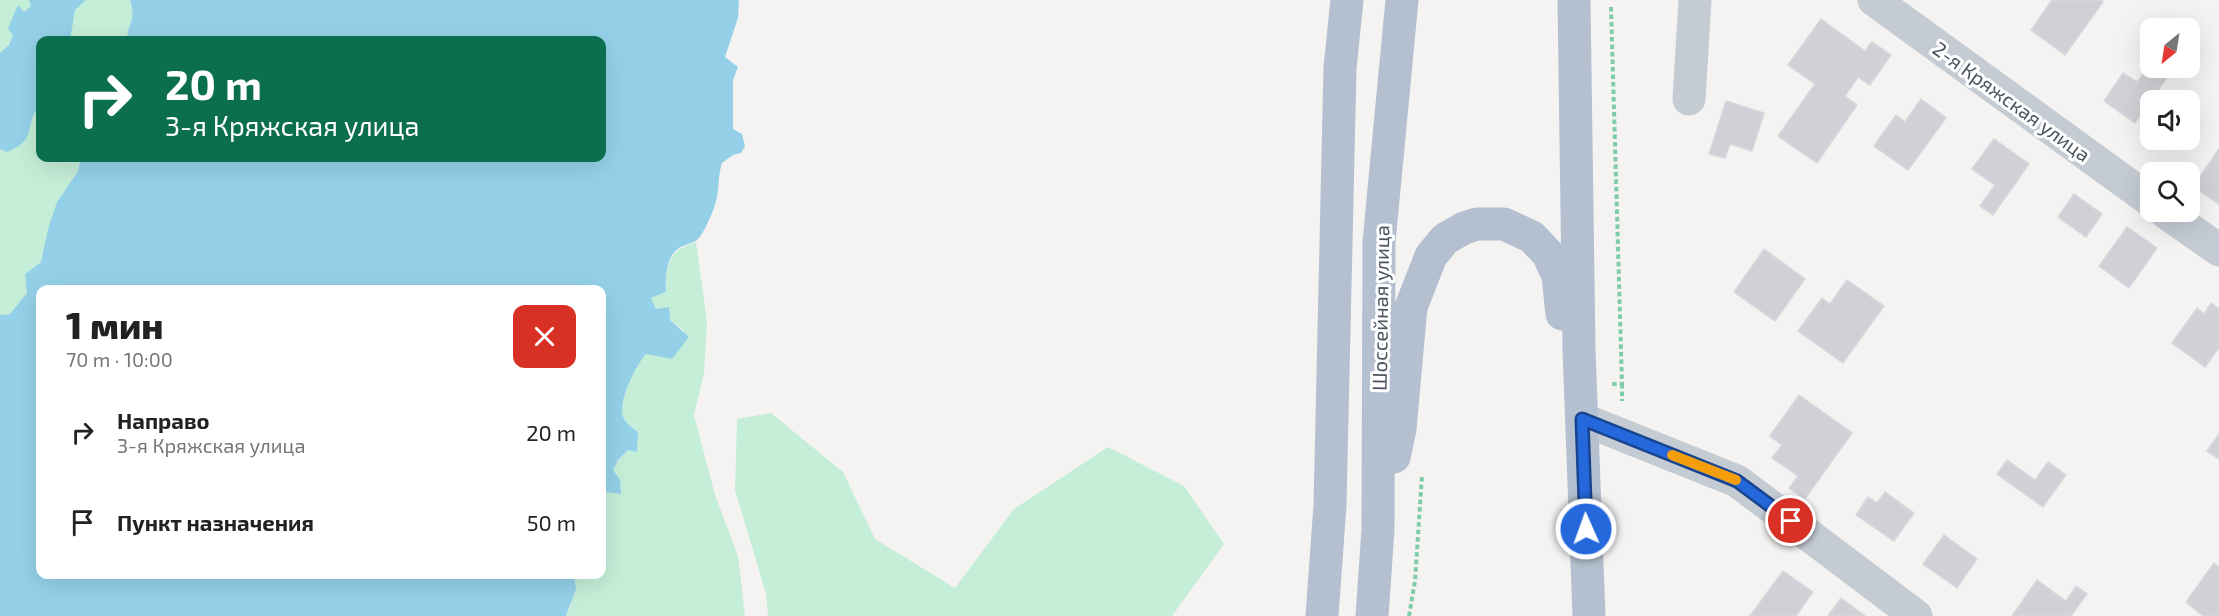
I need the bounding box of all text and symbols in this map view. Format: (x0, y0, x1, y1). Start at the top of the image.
north arrow (2140, 18, 2200, 78)
map controls (2140, 18, 2200, 222)
street label: 2-я Кряжская улица (1928, 36, 2095, 167)
text: 20 m (165, 58, 262, 108)
icon: right (66, 60, 144, 138)
button: sound (2140, 90, 2200, 150)
text: 3-я Кряжская улица (165, 109, 419, 141)
button: search (2140, 162, 2200, 222)
street label: Шоссейная улица (1367, 225, 1394, 391)
text: 1 мин (66, 303, 164, 346)
button: close (513, 305, 576, 368)
text: 70 m · 10:00 (66, 347, 173, 371)
text: Направо (117, 407, 210, 433)
icon: right (66, 416, 99, 449)
text: 20 m (526, 419, 576, 445)
text: 3-я Кряжская улица (117, 433, 305, 457)
pin (1765, 495, 1816, 546)
position arrow (1554, 497, 1618, 561)
icon: arrive (1774, 504, 1807, 537)
icon: arrive (66, 506, 99, 539)
text: Пункт назначения (117, 509, 314, 535)
text: 50 m (527, 509, 576, 535)

